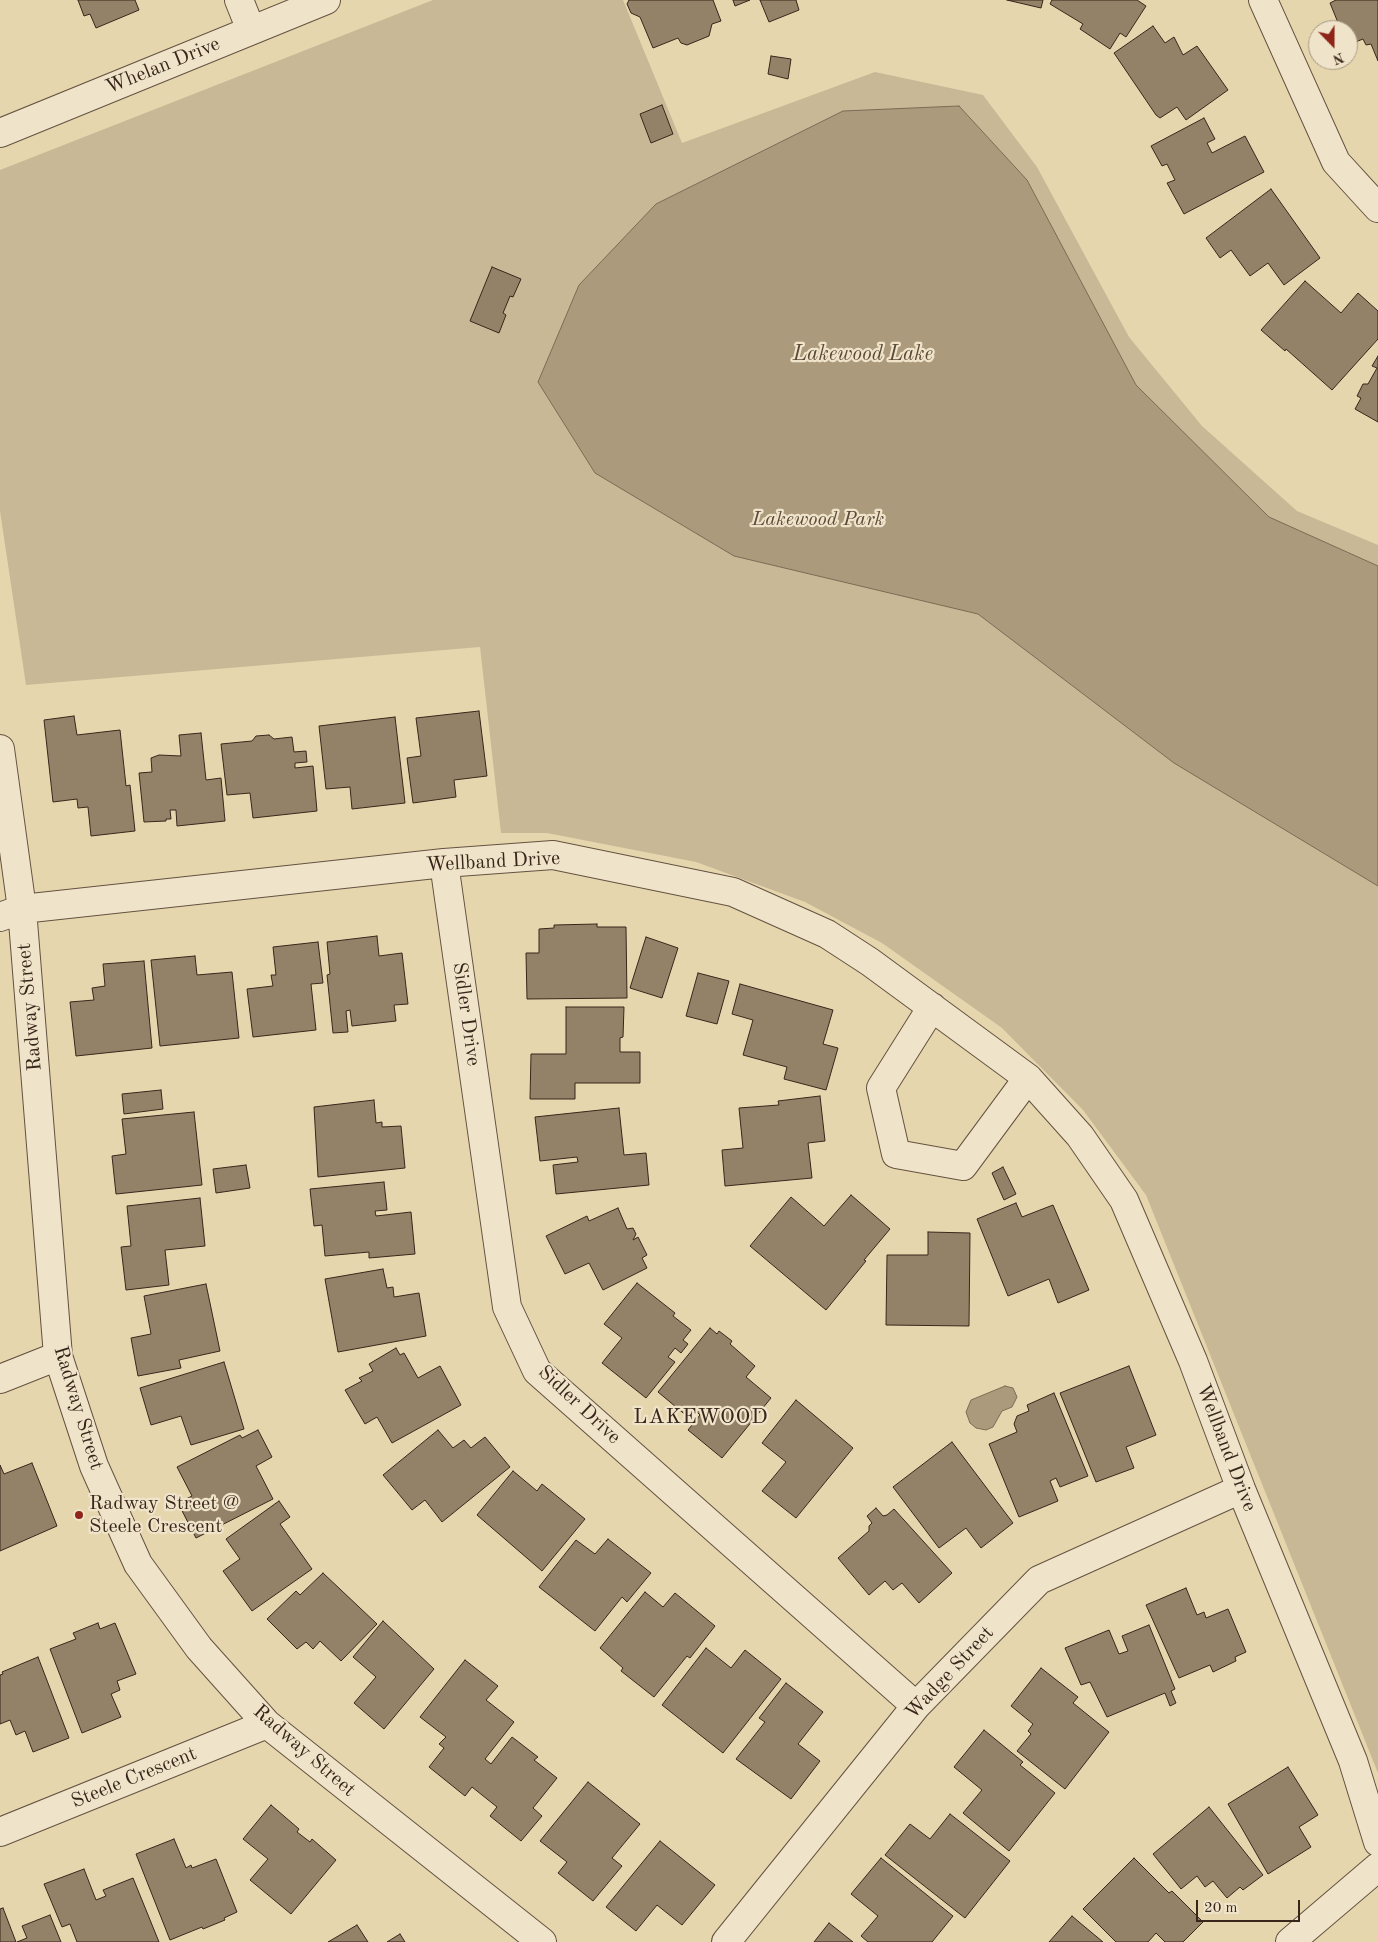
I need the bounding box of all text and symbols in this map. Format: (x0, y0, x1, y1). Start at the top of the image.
north arrow (1308, 20, 1358, 70)
street label: Whelan Drive (102, 32, 224, 100)
text: N (1331, 49, 1346, 66)
water label: Lakewood Lake (793, 341, 933, 367)
park label: Lakewood Park (752, 508, 884, 532)
street label: Wellband Drive (425, 846, 561, 878)
street label: Radway Street (12, 942, 48, 1072)
street label: Sidler Drive (447, 960, 485, 1068)
street label: Radway Street (48, 1343, 108, 1473)
street label: Sidler Drive (533, 1361, 625, 1449)
street label: Wellband Drive (1191, 1381, 1261, 1515)
district label: LAKEWOOD (632, 1404, 770, 1430)
place label: Radway Street @ Steele Crescent (89, 1492, 239, 1539)
marker: Radway Street @ Steele Crescent (73, 1509, 85, 1521)
street label: Wadge Street (901, 1621, 999, 1725)
street label: Radway Street (248, 1700, 360, 1802)
street label: Steele Crescent (68, 1742, 200, 1814)
scale bar (1198, 1890, 1302, 1922)
text: 20 m (1204, 1901, 1238, 1916)

